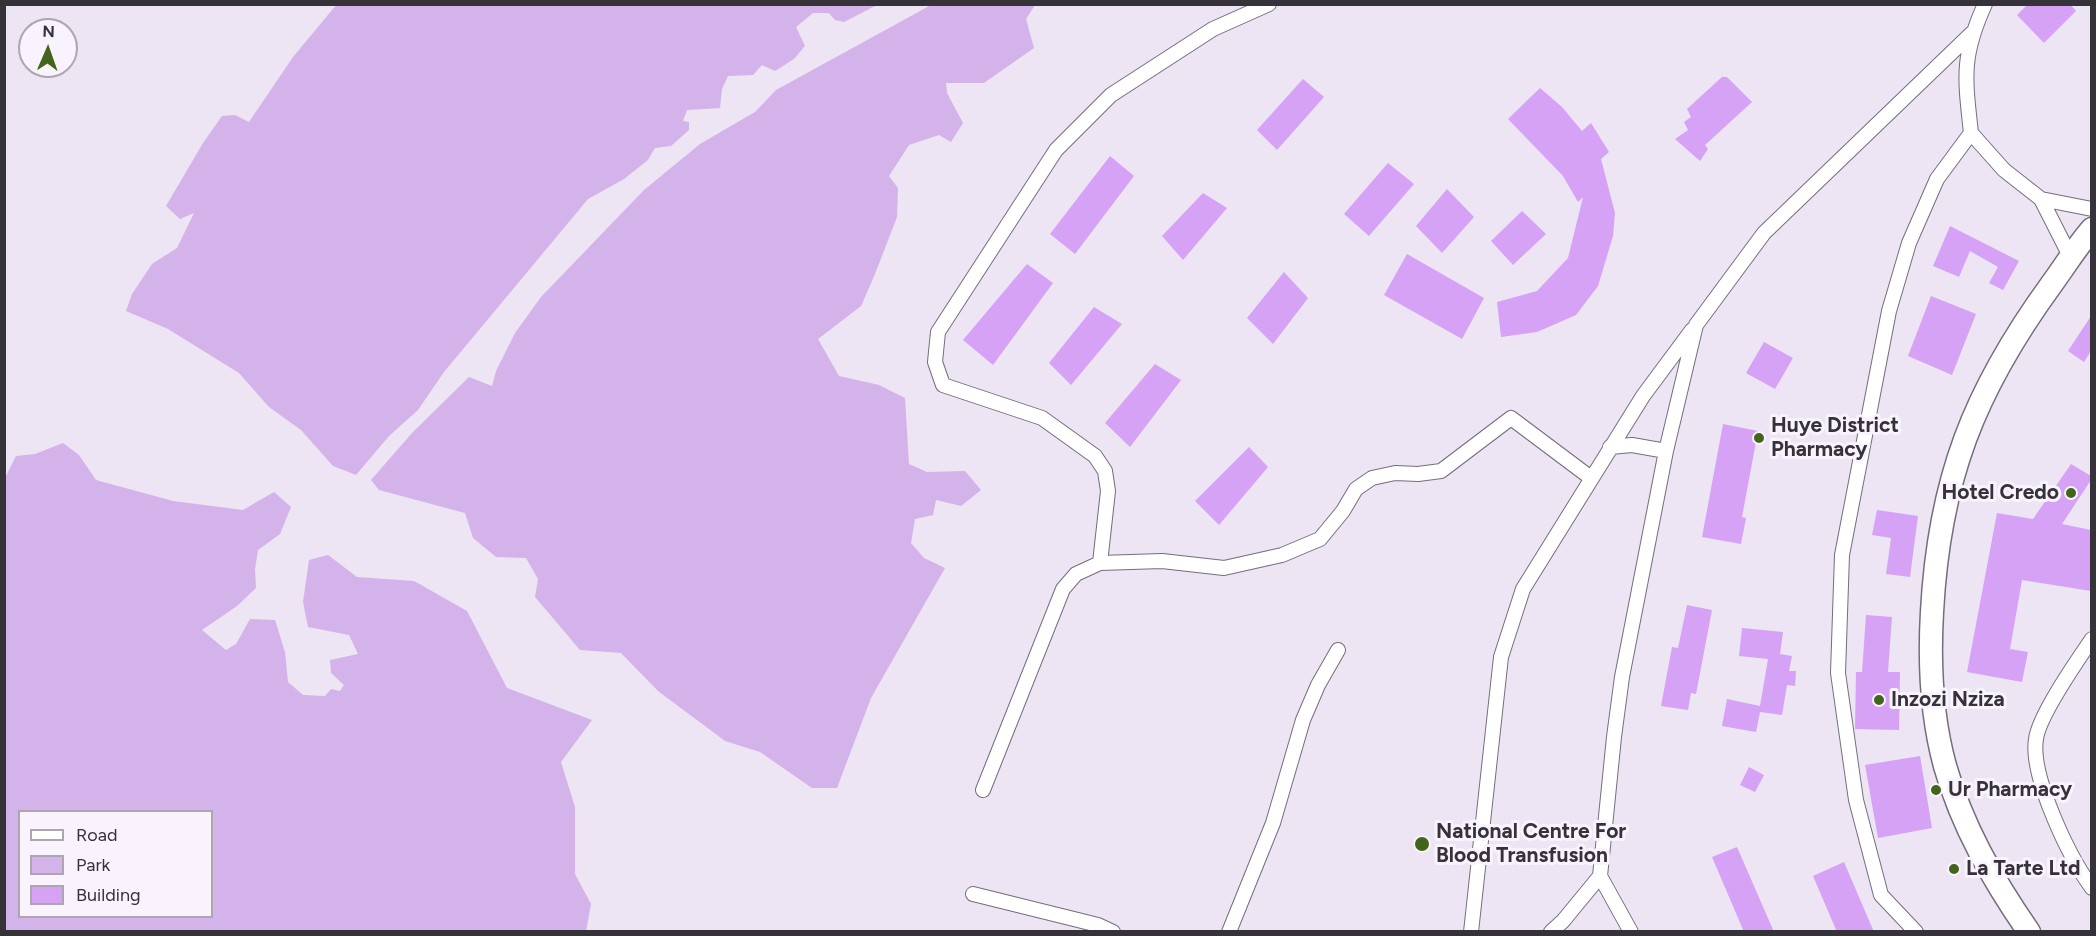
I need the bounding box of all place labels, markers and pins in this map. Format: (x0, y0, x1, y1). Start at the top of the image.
place label: Huye District Pharmacy (1771, 413, 1899, 463)
marker: Huye District Pharmacy (1752, 431, 1766, 445)
place label: Hotel Credo (1941, 480, 2059, 506)
marker: Hotel Credo (2064, 486, 2078, 500)
place label: Inzozi Nziza (1891, 687, 2005, 713)
marker: Inzozi Nziza (1872, 693, 1886, 707)
place label: Ur Pharmacy (1948, 777, 2072, 803)
marker: Ur Pharmacy (1929, 783, 1943, 797)
place label: National Centre For Blood Transfusion (1436, 819, 1626, 869)
marker: National Centre For Blood Transfusion (1413, 835, 1431, 853)
place label: La Tarte Ltd (1966, 856, 2080, 882)
marker: La Tarte Ltd (1947, 862, 1961, 876)

